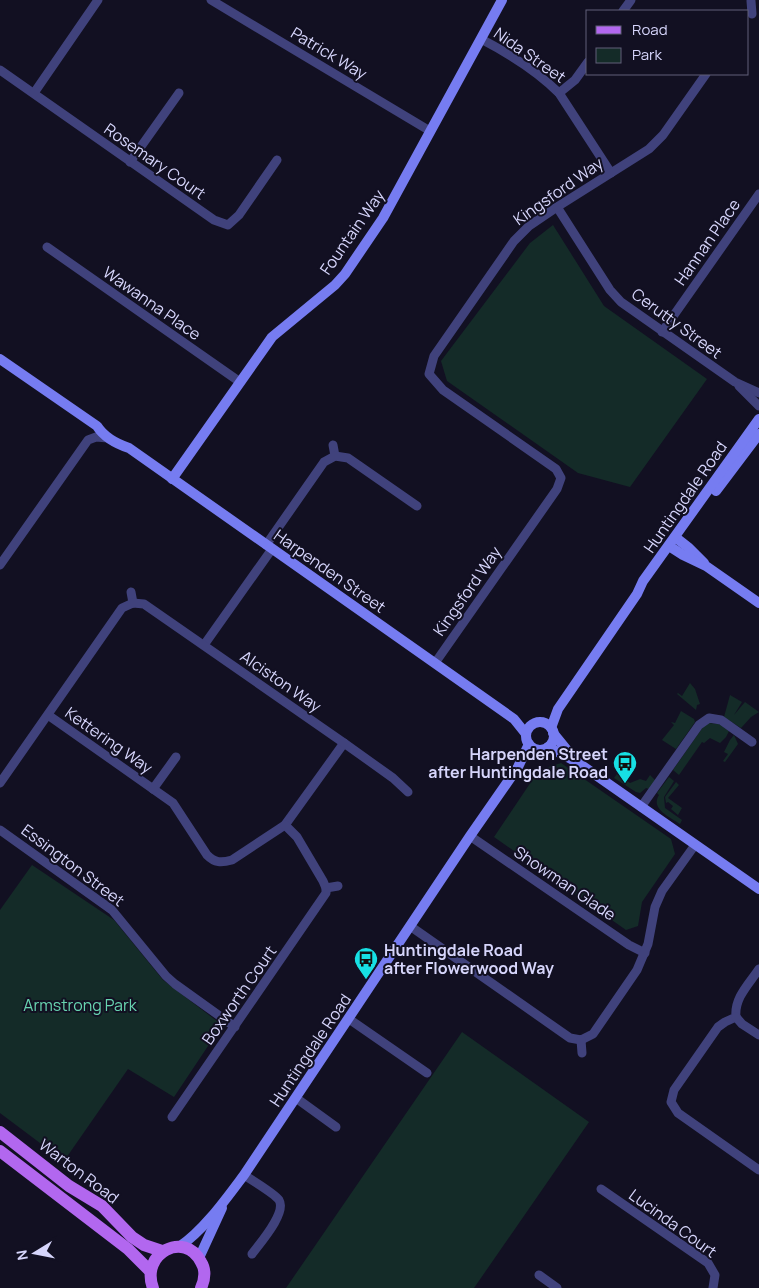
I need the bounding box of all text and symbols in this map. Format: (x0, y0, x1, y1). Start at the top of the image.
legend (586, 10, 749, 75)
text: Road (632, 19, 668, 40)
street label: Patrick Way (287, 22, 372, 85)
street label: Nida Street (490, 22, 570, 88)
text: Park (632, 44, 662, 65)
street label: Rosemary Court (100, 118, 210, 204)
street label: Kingsford Way (509, 152, 608, 230)
street label: Fountain Way (315, 185, 390, 279)
street label: Hannan Place (669, 194, 745, 290)
street label: Wawanna Place (99, 261, 205, 345)
street label: Cerutty Street (627, 283, 727, 363)
street label: Huntingdale Road (638, 437, 732, 557)
street label: Harpenden Street (270, 524, 390, 618)
street label: Kingsford Way (428, 541, 506, 640)
street label: Alciston Way (236, 645, 326, 717)
street label: Kettering Way (61, 702, 158, 779)
place label: Harpenden Street after Huntingdale Road (428, 743, 608, 783)
bus stop icon: Harpenden Street after Huntingdale Road (612, 750, 638, 784)
street label: Essington Street (17, 819, 129, 911)
street label: Showman Glade (510, 841, 620, 925)
place label: Huntingdale Road after Flowerwood Way (384, 939, 554, 979)
street label: Boxworth Court (197, 941, 281, 1049)
bus stop icon: Huntingdale Road after Flowerwood Way (353, 946, 379, 980)
street label: Huntingdale Road (264, 989, 356, 1111)
park label: Armstrong Park (23, 994, 138, 1016)
street label: Warton Road (34, 1134, 124, 1208)
street label: Lucinda Court (625, 1184, 721, 1262)
north arrow (10, 1228, 60, 1278)
text: N (11, 1249, 32, 1262)

